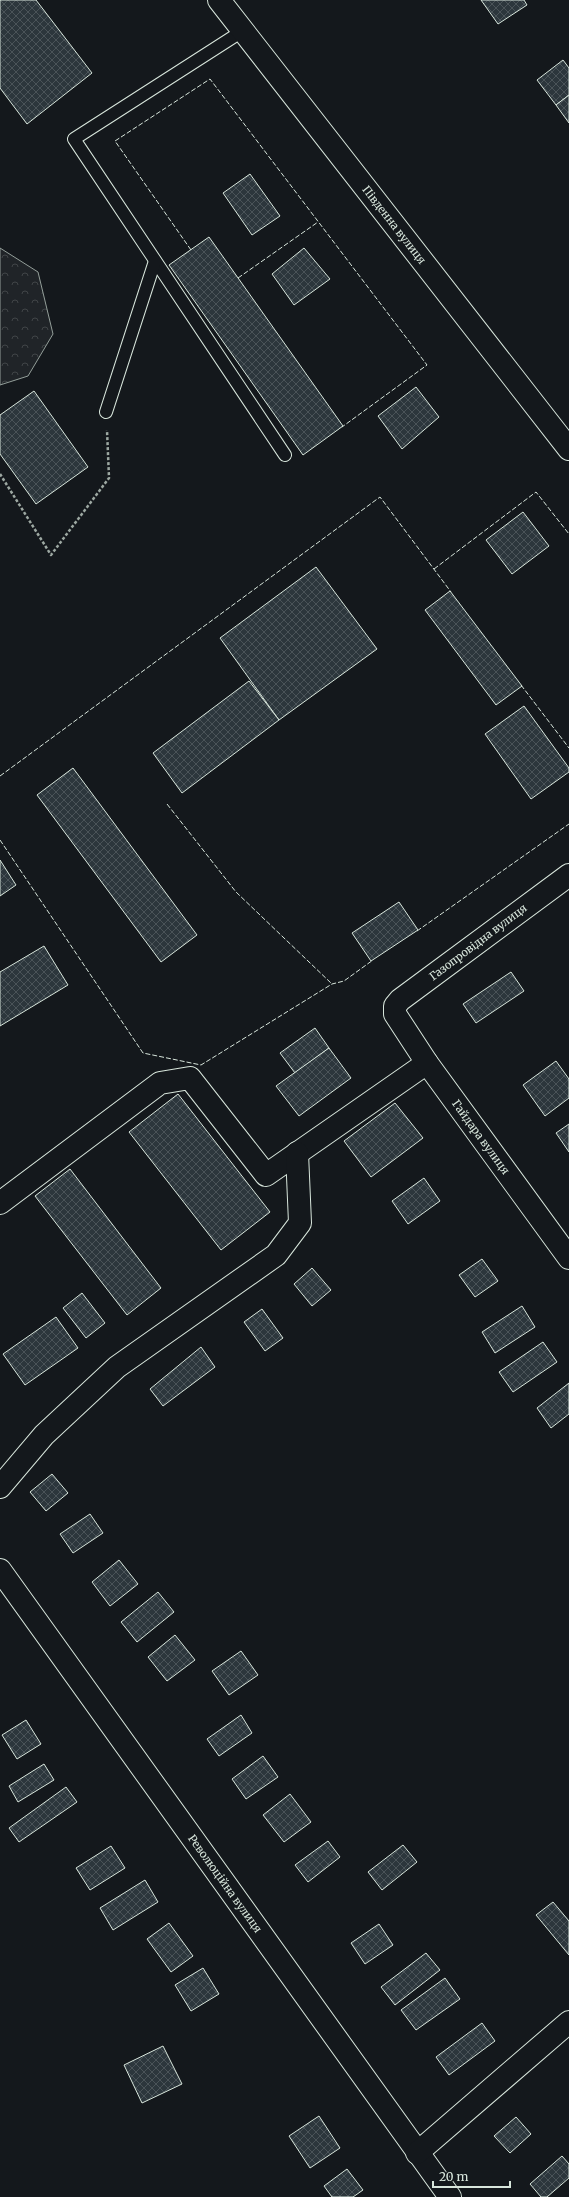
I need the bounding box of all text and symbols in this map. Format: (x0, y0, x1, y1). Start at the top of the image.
street label: Південна вулиця (359, 183, 429, 267)
street label: Газопровідна вулиця (426, 900, 530, 983)
street label: Гайдара вулиця (449, 1097, 513, 1177)
street label: Революційна вулиця (185, 1832, 265, 1936)
scale bar (433, 2163, 510, 2189)
text: 20 m (439, 2169, 468, 2184)

